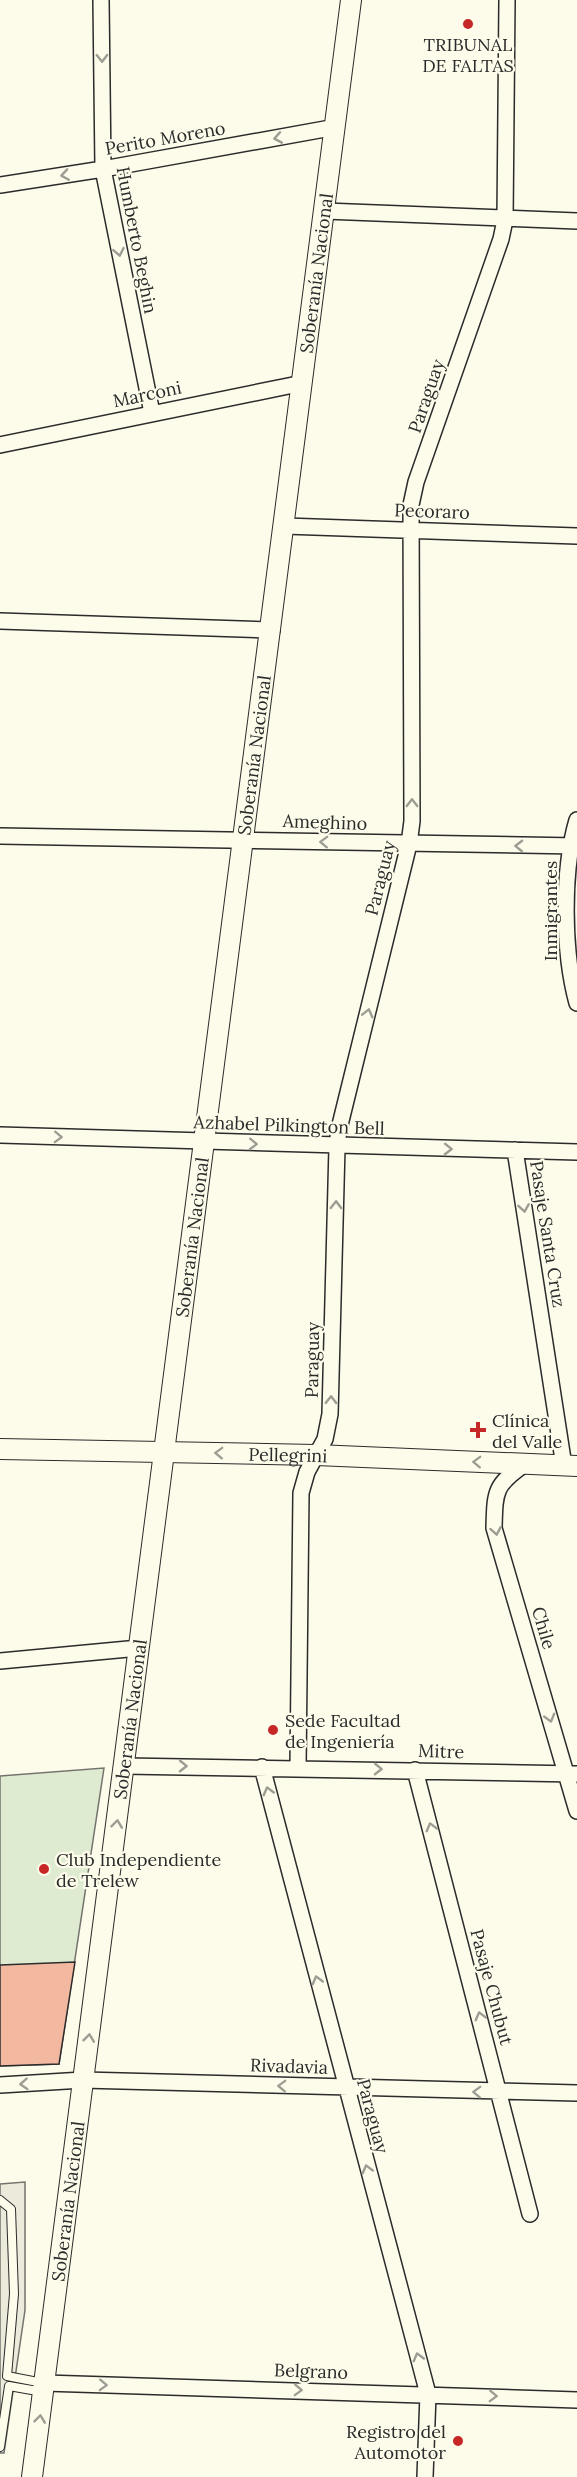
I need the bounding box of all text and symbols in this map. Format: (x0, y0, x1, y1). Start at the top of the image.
marker: TRIBUNAL DE FALTAS (461, 17, 475, 31)
place label: TRIBUNAL DE FALTAS (422, 33, 514, 77)
one-way arrow (96, 54, 108, 63)
street label: Perito Moreno (103, 116, 227, 160)
one-way arrow (273, 131, 283, 143)
street label: Humberto Beghin (111, 165, 163, 315)
one-way arrow (61, 168, 71, 181)
street label: Soberanía Nacional (294, 192, 338, 355)
one-way arrow (112, 247, 125, 257)
street label: Paraguay (403, 356, 449, 436)
street label: Marconi (111, 376, 183, 412)
street label: Pecoraro (394, 498, 470, 524)
street label: Soberanía Nacional (232, 674, 275, 837)
one-way arrow (406, 798, 418, 807)
street label: Ameghino (281, 809, 368, 835)
one-way arrow (319, 835, 328, 848)
street label: Paraguay (360, 838, 401, 918)
one-way arrow (514, 839, 523, 852)
street label: Inmigrantes (539, 861, 562, 961)
one-way arrow (360, 1008, 373, 1018)
street label: Azhabel Pilkington Bell (192, 1110, 385, 1140)
one-way arrow (54, 1131, 63, 1144)
one-way arrow (249, 1138, 258, 1150)
one-way arrow (444, 1143, 453, 1155)
street label: Soberanía Nacional (170, 1156, 213, 1319)
street label: Pasaje Santa Cruz (525, 1159, 571, 1309)
one-way arrow (329, 1200, 342, 1209)
one-way arrow (518, 1203, 530, 1213)
street label: Paraguay (300, 1321, 324, 1398)
one-way arrow (325, 1395, 337, 1404)
place label: Clínica del Valle (492, 1409, 563, 1453)
marker: Clínica del Valle (469, 1421, 487, 1439)
street label: Pellegrini (248, 1442, 328, 1467)
one-way arrow (214, 1446, 223, 1459)
one-way arrow (472, 1456, 481, 1469)
one-way arrow (489, 1526, 502, 1536)
street label: Chile (527, 1604, 561, 1652)
street label: Soberanía Nacional (108, 1638, 151, 1801)
place label: Sede Facultad de Ingeniería (285, 1709, 401, 1753)
one-way arrow (543, 1712, 555, 1723)
marker: Sede Facultad de Ingeniería (266, 1723, 280, 1737)
street label: Mitre (417, 1739, 465, 1763)
one-way arrow (179, 1760, 188, 1772)
one-way arrow (374, 1763, 383, 1775)
one-way arrow (263, 1787, 275, 1797)
one-way arrow (110, 1819, 123, 1829)
one-way arrow (425, 1823, 438, 1833)
place label: Club Independiente de Trelew (56, 1848, 222, 1892)
marker: Club Independiente de Trelew (37, 1862, 51, 1876)
street label: Pasaje Chubut (465, 1926, 519, 2048)
one-way arrow (312, 1975, 325, 1985)
one-way arrow (474, 2011, 487, 2021)
one-way arrow (82, 2034, 95, 2043)
street label: Rivadavia (250, 2053, 328, 2079)
street label: Paraguay (352, 2076, 394, 2156)
one-way arrow (19, 2077, 28, 2090)
one-way arrow (277, 2079, 286, 2092)
one-way arrow (472, 2086, 481, 2099)
street label: Soberanía Nacional (46, 2120, 89, 2283)
one-way arrow (362, 2164, 375, 2174)
one-way arrow (413, 2352, 425, 2363)
street label: Belgrano (274, 2358, 348, 2384)
one-way arrow (98, 2378, 107, 2391)
one-way arrow (293, 2384, 302, 2396)
one-way arrow (488, 2390, 497, 2403)
one-way arrow (33, 2414, 45, 2424)
place label: Registro del Automotor (346, 2420, 446, 2464)
marker: Registro del Automotor (451, 2434, 465, 2448)

